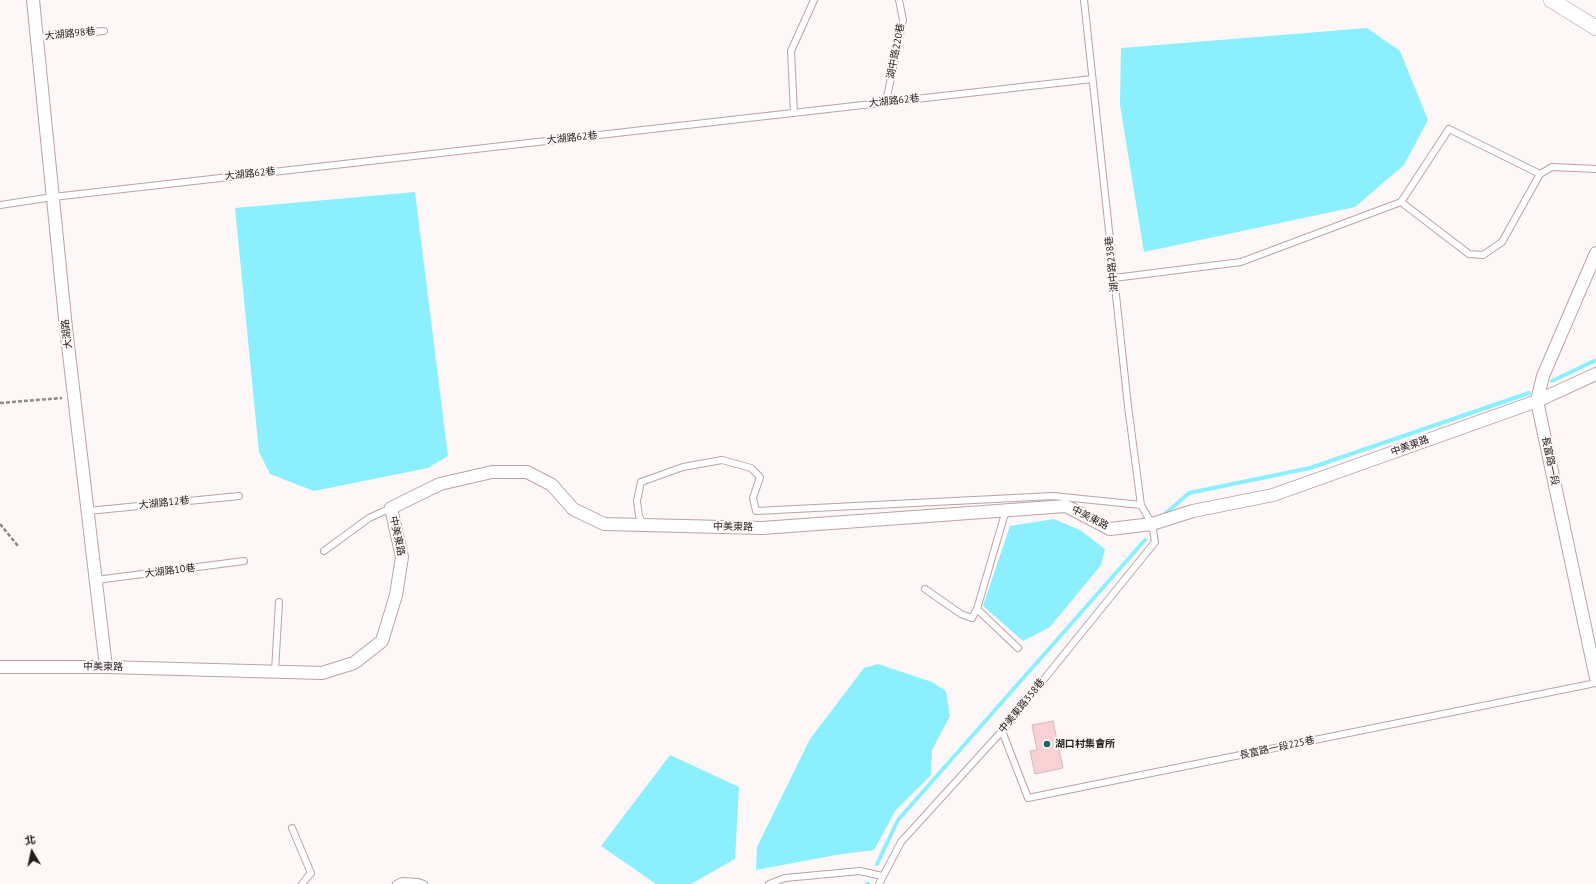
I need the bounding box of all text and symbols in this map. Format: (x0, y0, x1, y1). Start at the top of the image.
street label: 湖中路220巷 (885, 22, 907, 80)
street label: 大湖路98巷 (44, 25, 96, 43)
street label: 大湖路62巷 (868, 92, 920, 110)
street label: 大湖路62巷 (546, 129, 598, 147)
street label: 大湖路62巷 (224, 165, 276, 183)
street label: 湖中路238巷 (1103, 235, 1121, 293)
street label: 大湖路 (59, 318, 75, 350)
street label: 中美東路 (1389, 434, 1431, 458)
street label: 長富路一段 (1539, 435, 1561, 487)
street label: 大湖路12巷 (138, 494, 190, 512)
street label: 中美東路 (1069, 504, 1111, 532)
street label: 中美東路 (387, 515, 407, 557)
street label: 中美東路 (713, 521, 753, 533)
street label: 大湖路10巷 (144, 562, 196, 580)
street label: 中美東路 (83, 661, 123, 673)
street label: 中美東路358巷 (996, 676, 1048, 736)
street label: 長富路一段225巷 (1238, 734, 1316, 762)
place label: 湖口村集會所 (1055, 738, 1115, 750)
marker: 湖口村集會所 (1042, 739, 1052, 749)
north arrow (12, 832, 52, 872)
text: 北 (24, 832, 37, 848)

